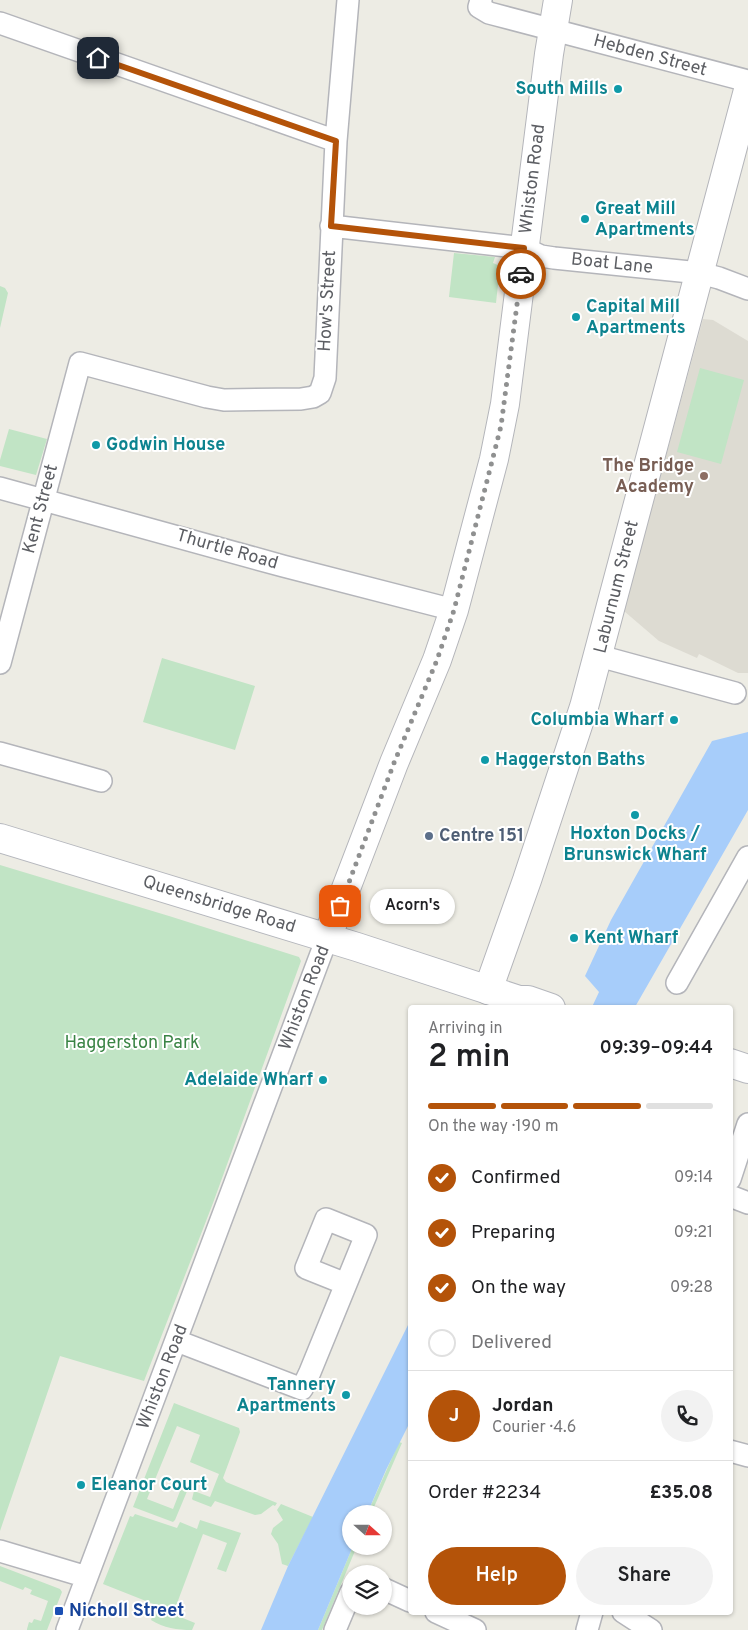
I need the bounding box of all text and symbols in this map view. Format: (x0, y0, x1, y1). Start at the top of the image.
street label: Hebden Street (591, 30, 709, 82)
pin (77, 37, 119, 79)
icon: home (84, 44, 112, 72)
place label: South Mills (516, 78, 608, 101)
marker: South Mills (612, 83, 624, 95)
street label: Whiston Road (515, 123, 551, 235)
place label: Great Mill Apartments (595, 198, 695, 242)
marker: Great Mill Apartments (579, 213, 591, 225)
street label: Boat Lane (570, 248, 654, 280)
courier (496, 249, 546, 299)
street label: How's Street (314, 250, 342, 352)
icon: car (507, 260, 535, 288)
place label: Capital Mill Apartments (586, 296, 686, 340)
marker: Capital Mill Apartments (570, 311, 582, 323)
place label: Godwin House (106, 434, 225, 457)
marker: Godwin House (90, 439, 102, 451)
place label: The Bridge Academy (602, 455, 694, 499)
street label: Kent Street (18, 462, 64, 556)
marker: The Bridge Academy (698, 470, 710, 482)
street label: Laburnum Street (589, 518, 645, 656)
street label: Thurtle Road (173, 524, 281, 576)
place label: Columbia Wharf (530, 709, 664, 732)
marker: Columbia Wharf (668, 714, 680, 726)
place label: Haggerston Baths (495, 749, 645, 772)
marker: Haggerston Baths (479, 754, 491, 766)
marker: Hoxton Docks / Brunswick Wharf (629, 809, 641, 821)
place label: Hoxton Docks / Brunswick Wharf (564, 823, 707, 867)
place label: Centre 151 (439, 825, 524, 848)
marker: Centre 151 (423, 830, 435, 842)
street label: Queensbridge Road (140, 871, 298, 939)
pin (319, 885, 361, 927)
callout: Acorn's (370, 888, 455, 924)
icon: bag (326, 892, 354, 920)
text: Acorn's (385, 896, 440, 916)
place label: Kent Wharf (584, 927, 679, 950)
marker: Kent Wharf (568, 932, 580, 944)
street label: Whiston Road (274, 942, 336, 1054)
text: Arriving in (428, 1019, 503, 1039)
park label: Haggerston Park (65, 1032, 199, 1055)
text: 09:39–09:44 (600, 1036, 713, 1060)
text: 2 min (428, 1038, 510, 1078)
place label: Adelaide Wharf (184, 1069, 313, 1092)
marker: Adelaide Wharf (317, 1074, 329, 1086)
text: On the way · 190 m (428, 1117, 558, 1137)
icon: check (428, 1164, 456, 1192)
text: Confirmed (471, 1166, 561, 1190)
text: 09:14 (674, 1168, 713, 1188)
icon: check (428, 1219, 456, 1247)
text: Preparing (471, 1221, 555, 1245)
text: 09:21 (674, 1223, 713, 1243)
icon: check (428, 1274, 456, 1302)
text: On the way (471, 1276, 566, 1300)
text: 09:28 (670, 1278, 713, 1298)
street label: Whiston Road (132, 1321, 194, 1433)
text: Delivered (471, 1331, 552, 1355)
place label: Tannery Apartments (236, 1374, 336, 1418)
marker: Tannery Apartments (340, 1389, 352, 1401)
button: phone (661, 1390, 713, 1442)
text: Jordan (492, 1394, 554, 1418)
text: J (449, 1404, 459, 1428)
text: Courier · 4.6 (492, 1418, 576, 1438)
place label: Eleanor Court (91, 1474, 207, 1497)
marker: Eleanor Court (75, 1479, 87, 1491)
text: Order #2234 (428, 1481, 541, 1505)
text: £35.08 (649, 1481, 713, 1505)
north arrow (342, 1505, 392, 1555)
map controls (342, 1505, 392, 1615)
button: Help (428, 1547, 566, 1605)
button: Share (576, 1547, 713, 1605)
button: layers (342, 1565, 392, 1615)
place label: Nicholl Street (69, 1600, 184, 1623)
marker: Nicholl Street (53, 1605, 65, 1617)

